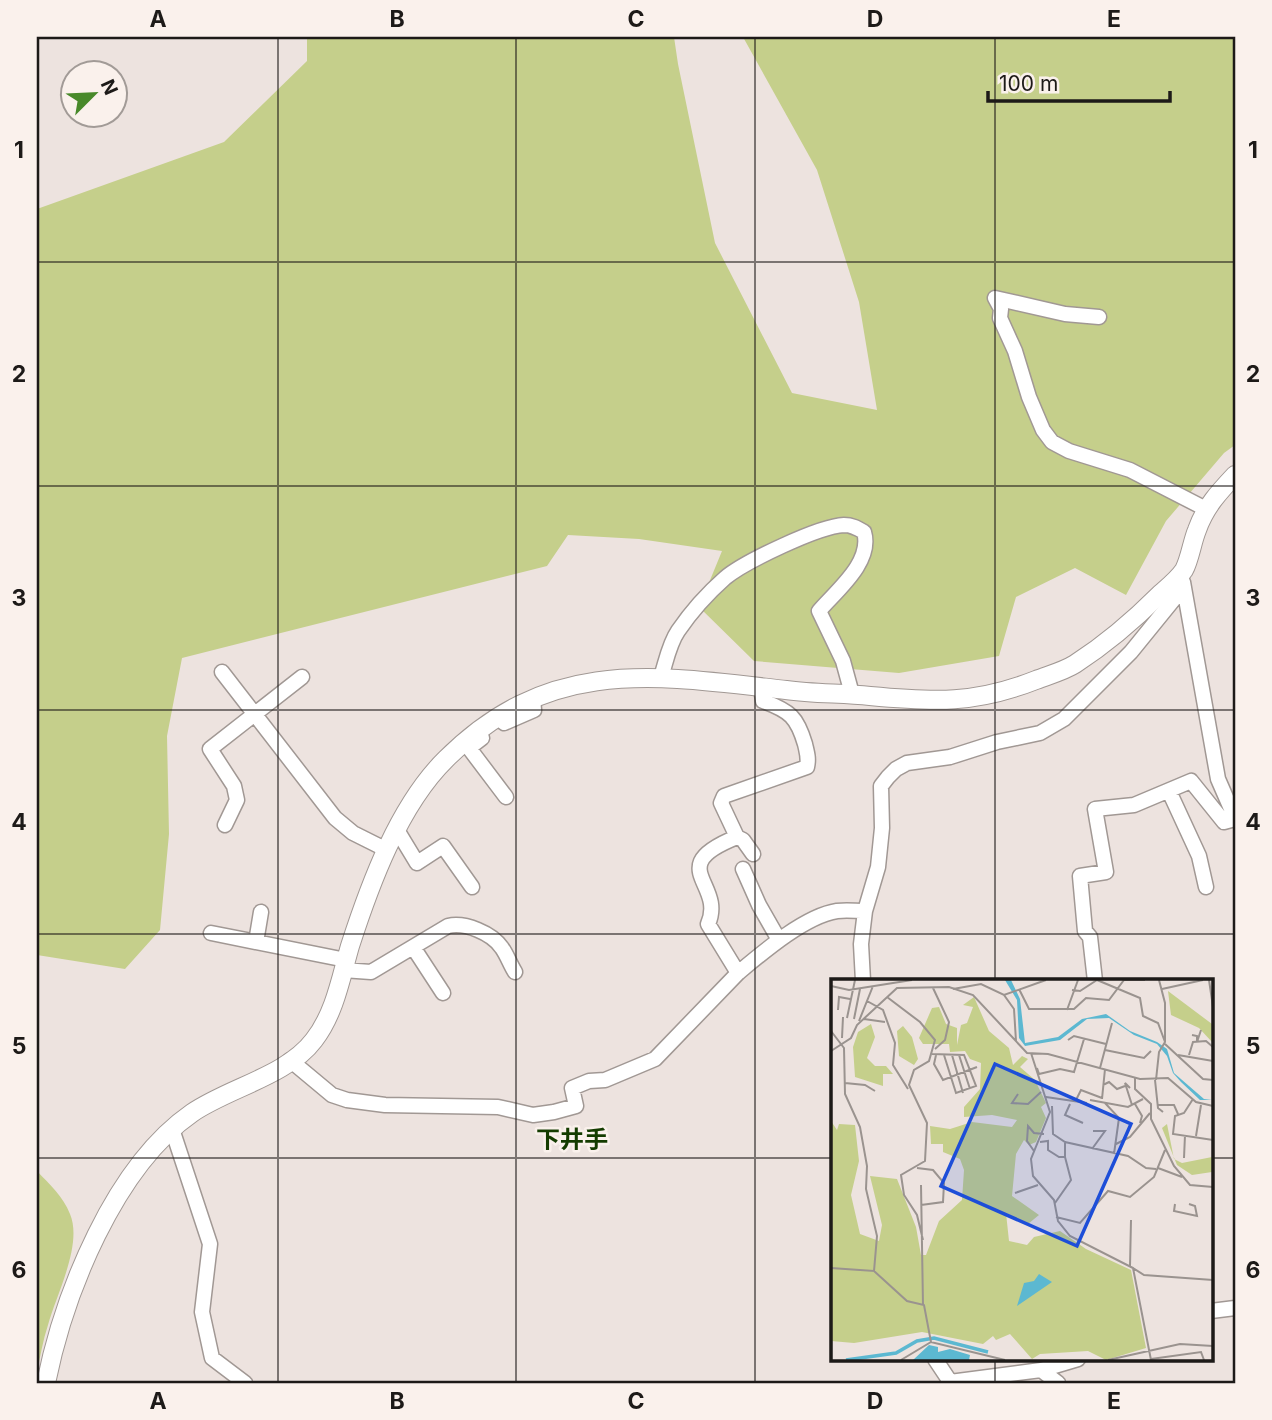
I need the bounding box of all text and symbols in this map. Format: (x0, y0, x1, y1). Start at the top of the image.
text: A (149, 5, 167, 33)
text: B (389, 5, 405, 33)
text: C (627, 5, 645, 33)
text: D (867, 5, 883, 33)
text: E (1107, 5, 1121, 33)
north arrow (60, 60, 130, 130)
scale bar (988, 60, 1170, 104)
text: 100 m (999, 71, 1058, 96)
text: N (96, 76, 123, 99)
text: 1 (14, 136, 24, 164)
text: 1 (1248, 136, 1258, 164)
text: 2 (12, 360, 26, 388)
text: 2 (1246, 360, 1260, 388)
text: 3 (12, 584, 26, 612)
text: 3 (1246, 584, 1260, 612)
text: 4 (11, 808, 27, 836)
text: 4 (1245, 808, 1261, 836)
inset map (831, 979, 1212, 1360)
text: 5 (12, 1032, 26, 1060)
text: 5 (1246, 1032, 1260, 1060)
district label: 下井手 (536, 1125, 608, 1154)
text: 6 (12, 1256, 26, 1284)
text: 6 (1246, 1256, 1260, 1284)
text: A (149, 1387, 167, 1415)
text: B (389, 1387, 405, 1415)
text: C (627, 1387, 645, 1415)
text: D (867, 1387, 883, 1415)
text: E (1107, 1387, 1121, 1415)

